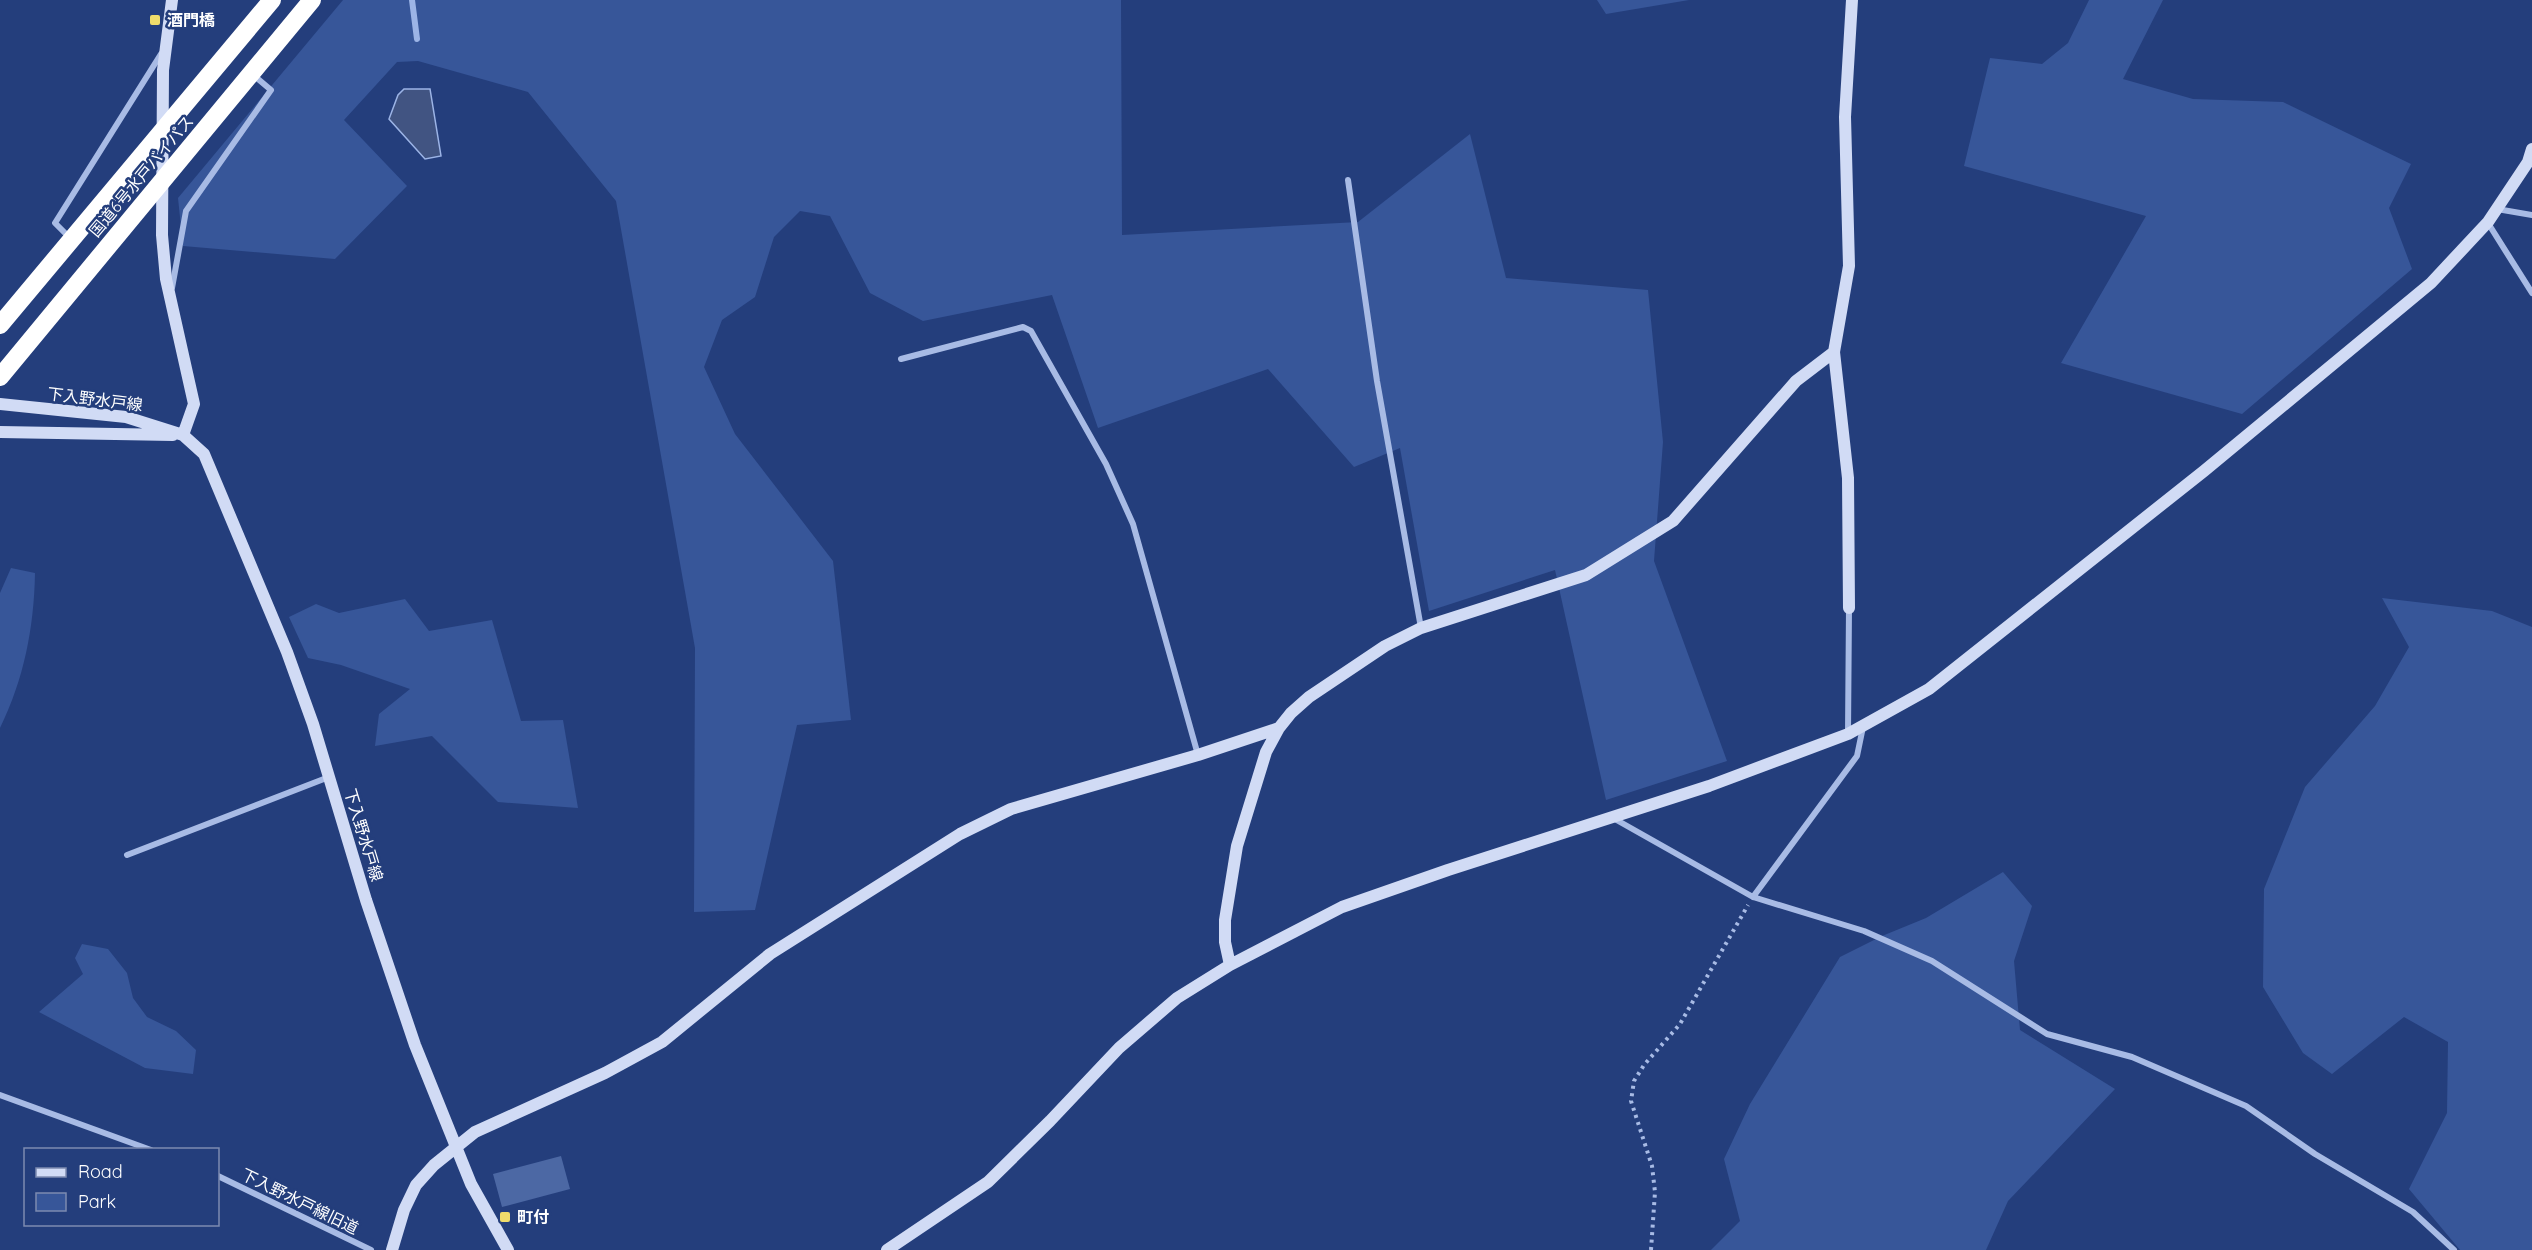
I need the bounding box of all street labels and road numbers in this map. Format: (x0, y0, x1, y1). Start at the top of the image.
street label: 国道6号水戸バイパス (84, 111, 198, 241)
street label: 下入野水戸線 (46, 383, 144, 415)
street label: 下入野水戸線 (340, 786, 388, 884)
street label: 下入野水戸線旧道 (238, 1164, 362, 1238)

